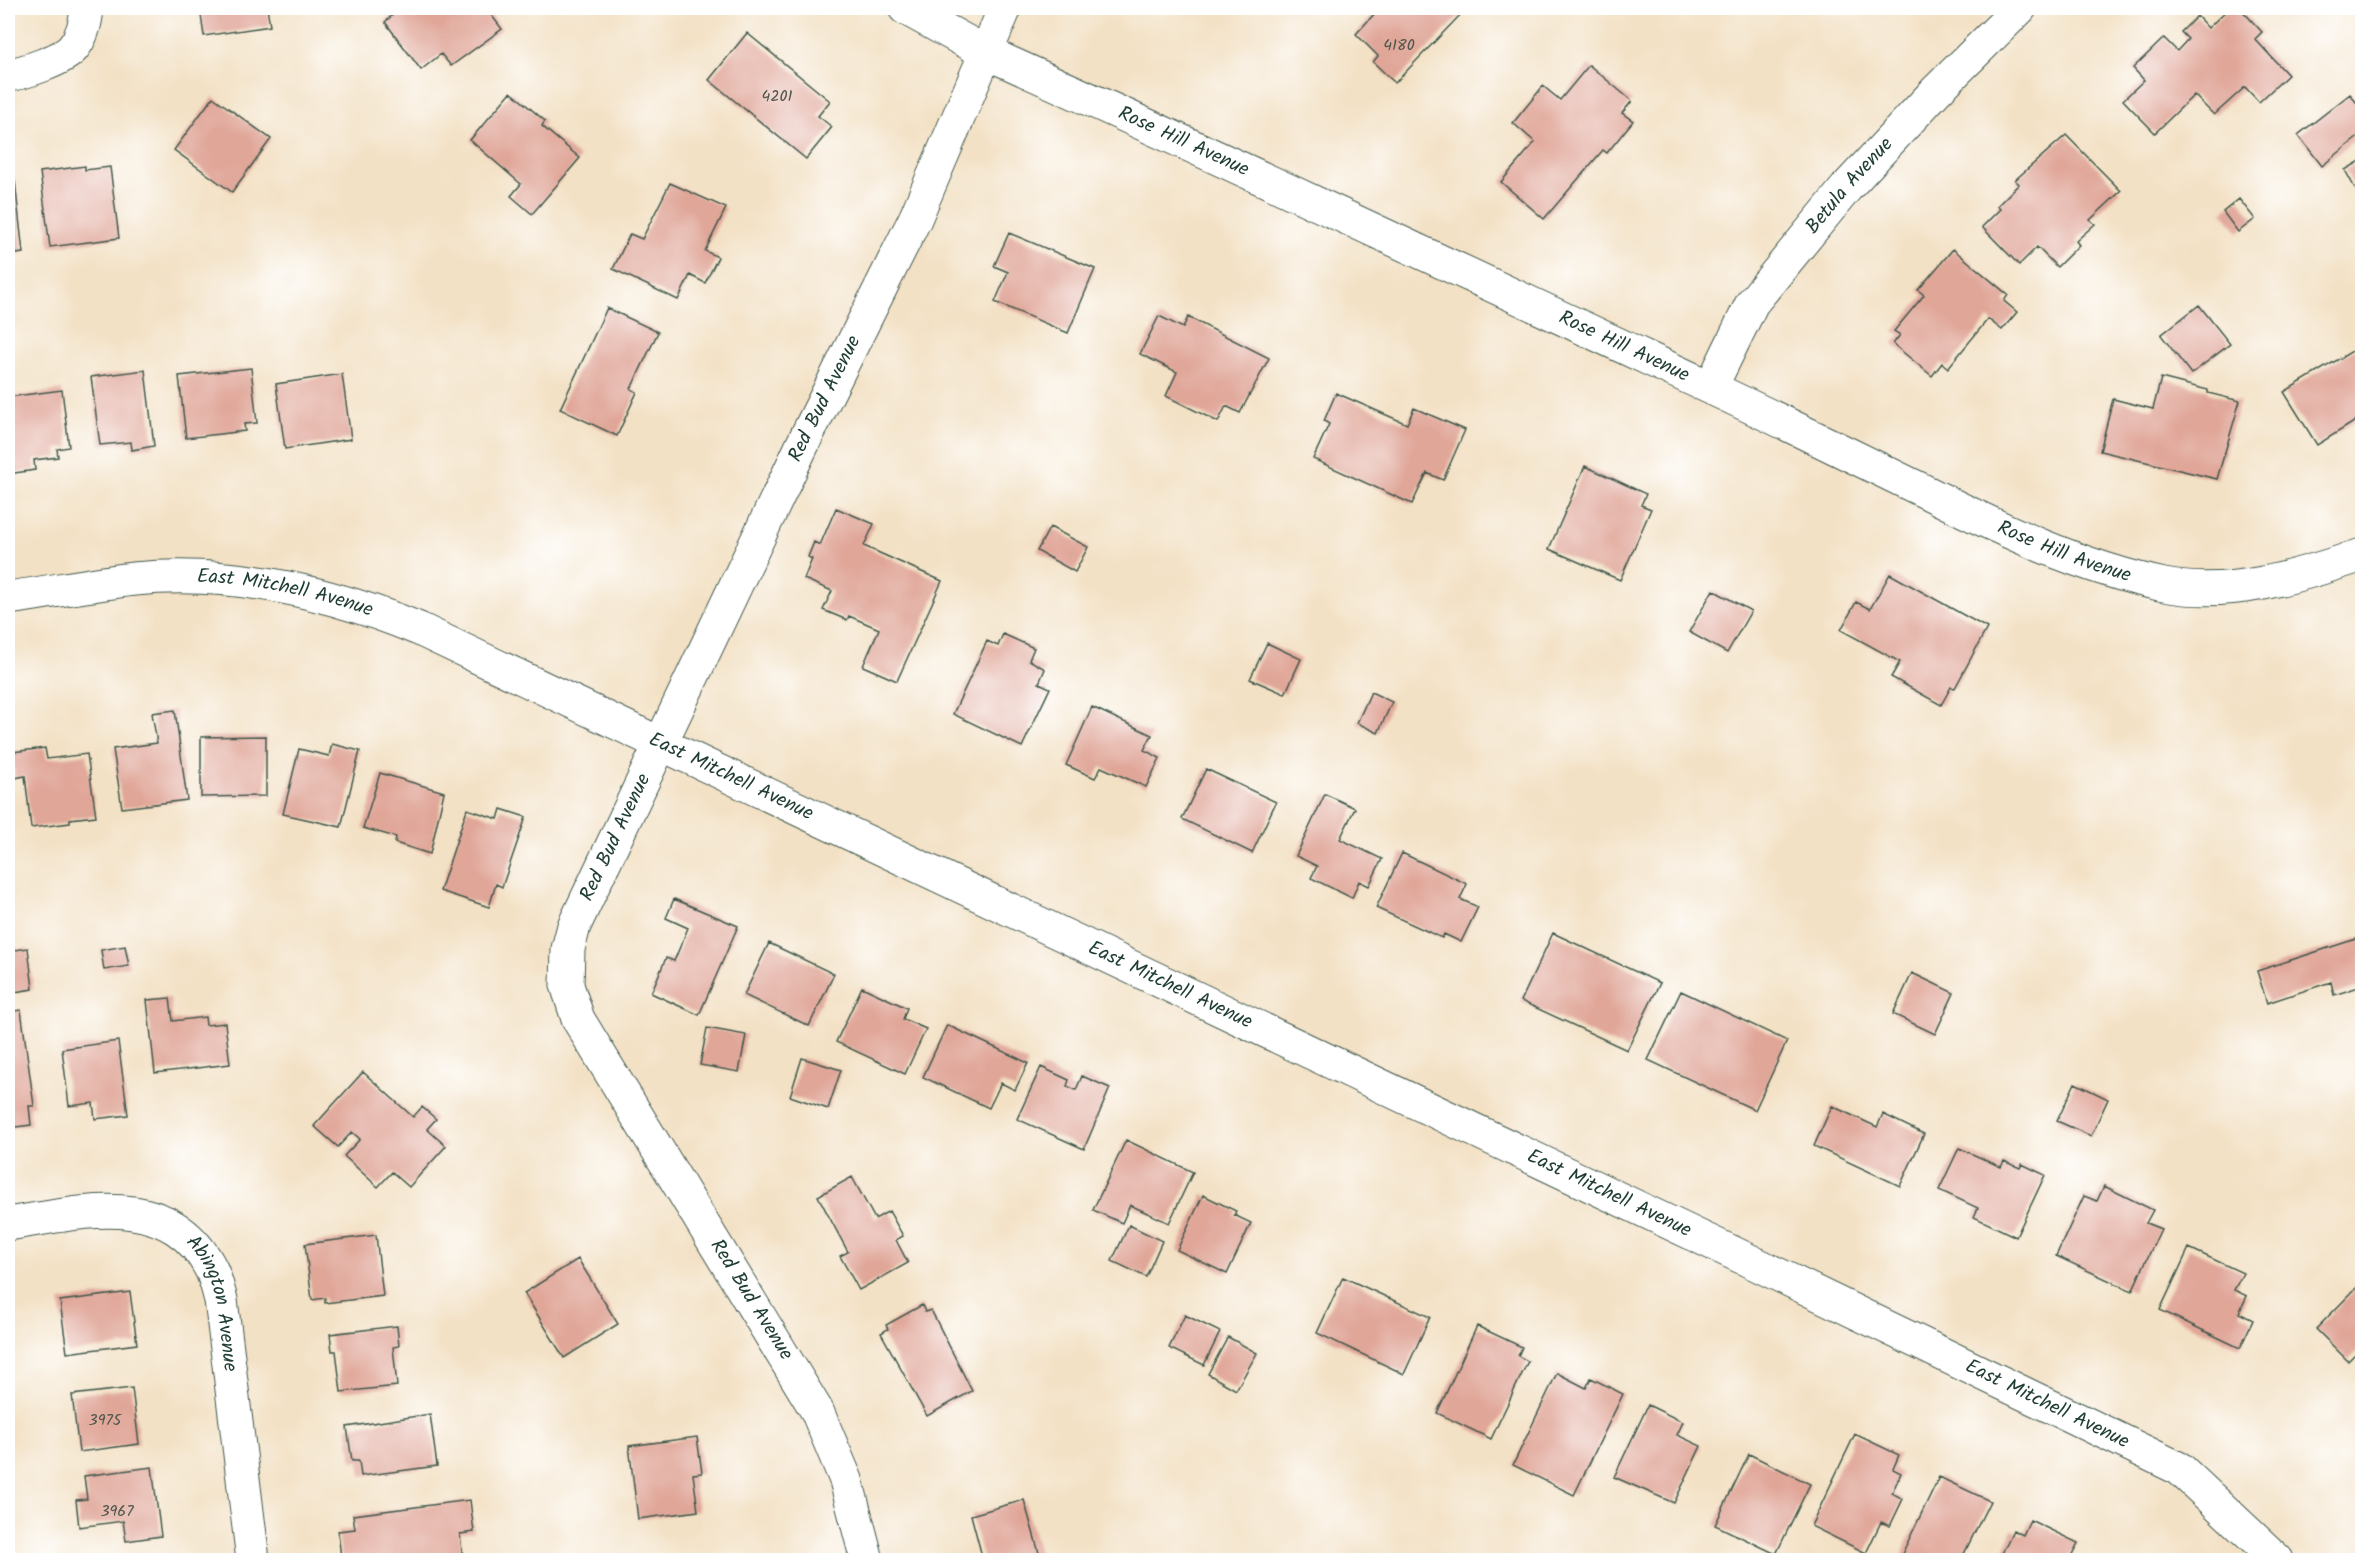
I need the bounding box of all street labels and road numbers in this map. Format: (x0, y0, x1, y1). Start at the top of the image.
street label: Rose Hill Avenue (1112, 98, 1254, 186)
street label: Betula Avenue (1798, 130, 1901, 242)
street label: Rose Hill Avenue (1553, 303, 1695, 392)
street label: Red Bud Avenue (780, 330, 870, 468)
street label: Rose Hill Avenue (1992, 512, 2135, 592)
street label: East Mitchell Avenue (196, 561, 377, 626)
street label: East Mitchell Avenue (643, 724, 819, 830)
street label: Red Bud Avenue (572, 768, 660, 907)
street label: East Mitchell Avenue (1082, 933, 1258, 1038)
street label: East Mitchell Avenue (1521, 1141, 1697, 1247)
street label: Abington Avenue (178, 1228, 246, 1374)
street label: Red Bud Avenue (701, 1233, 801, 1367)
street label: East Mitchell Avenue (1959, 1351, 2135, 1458)

